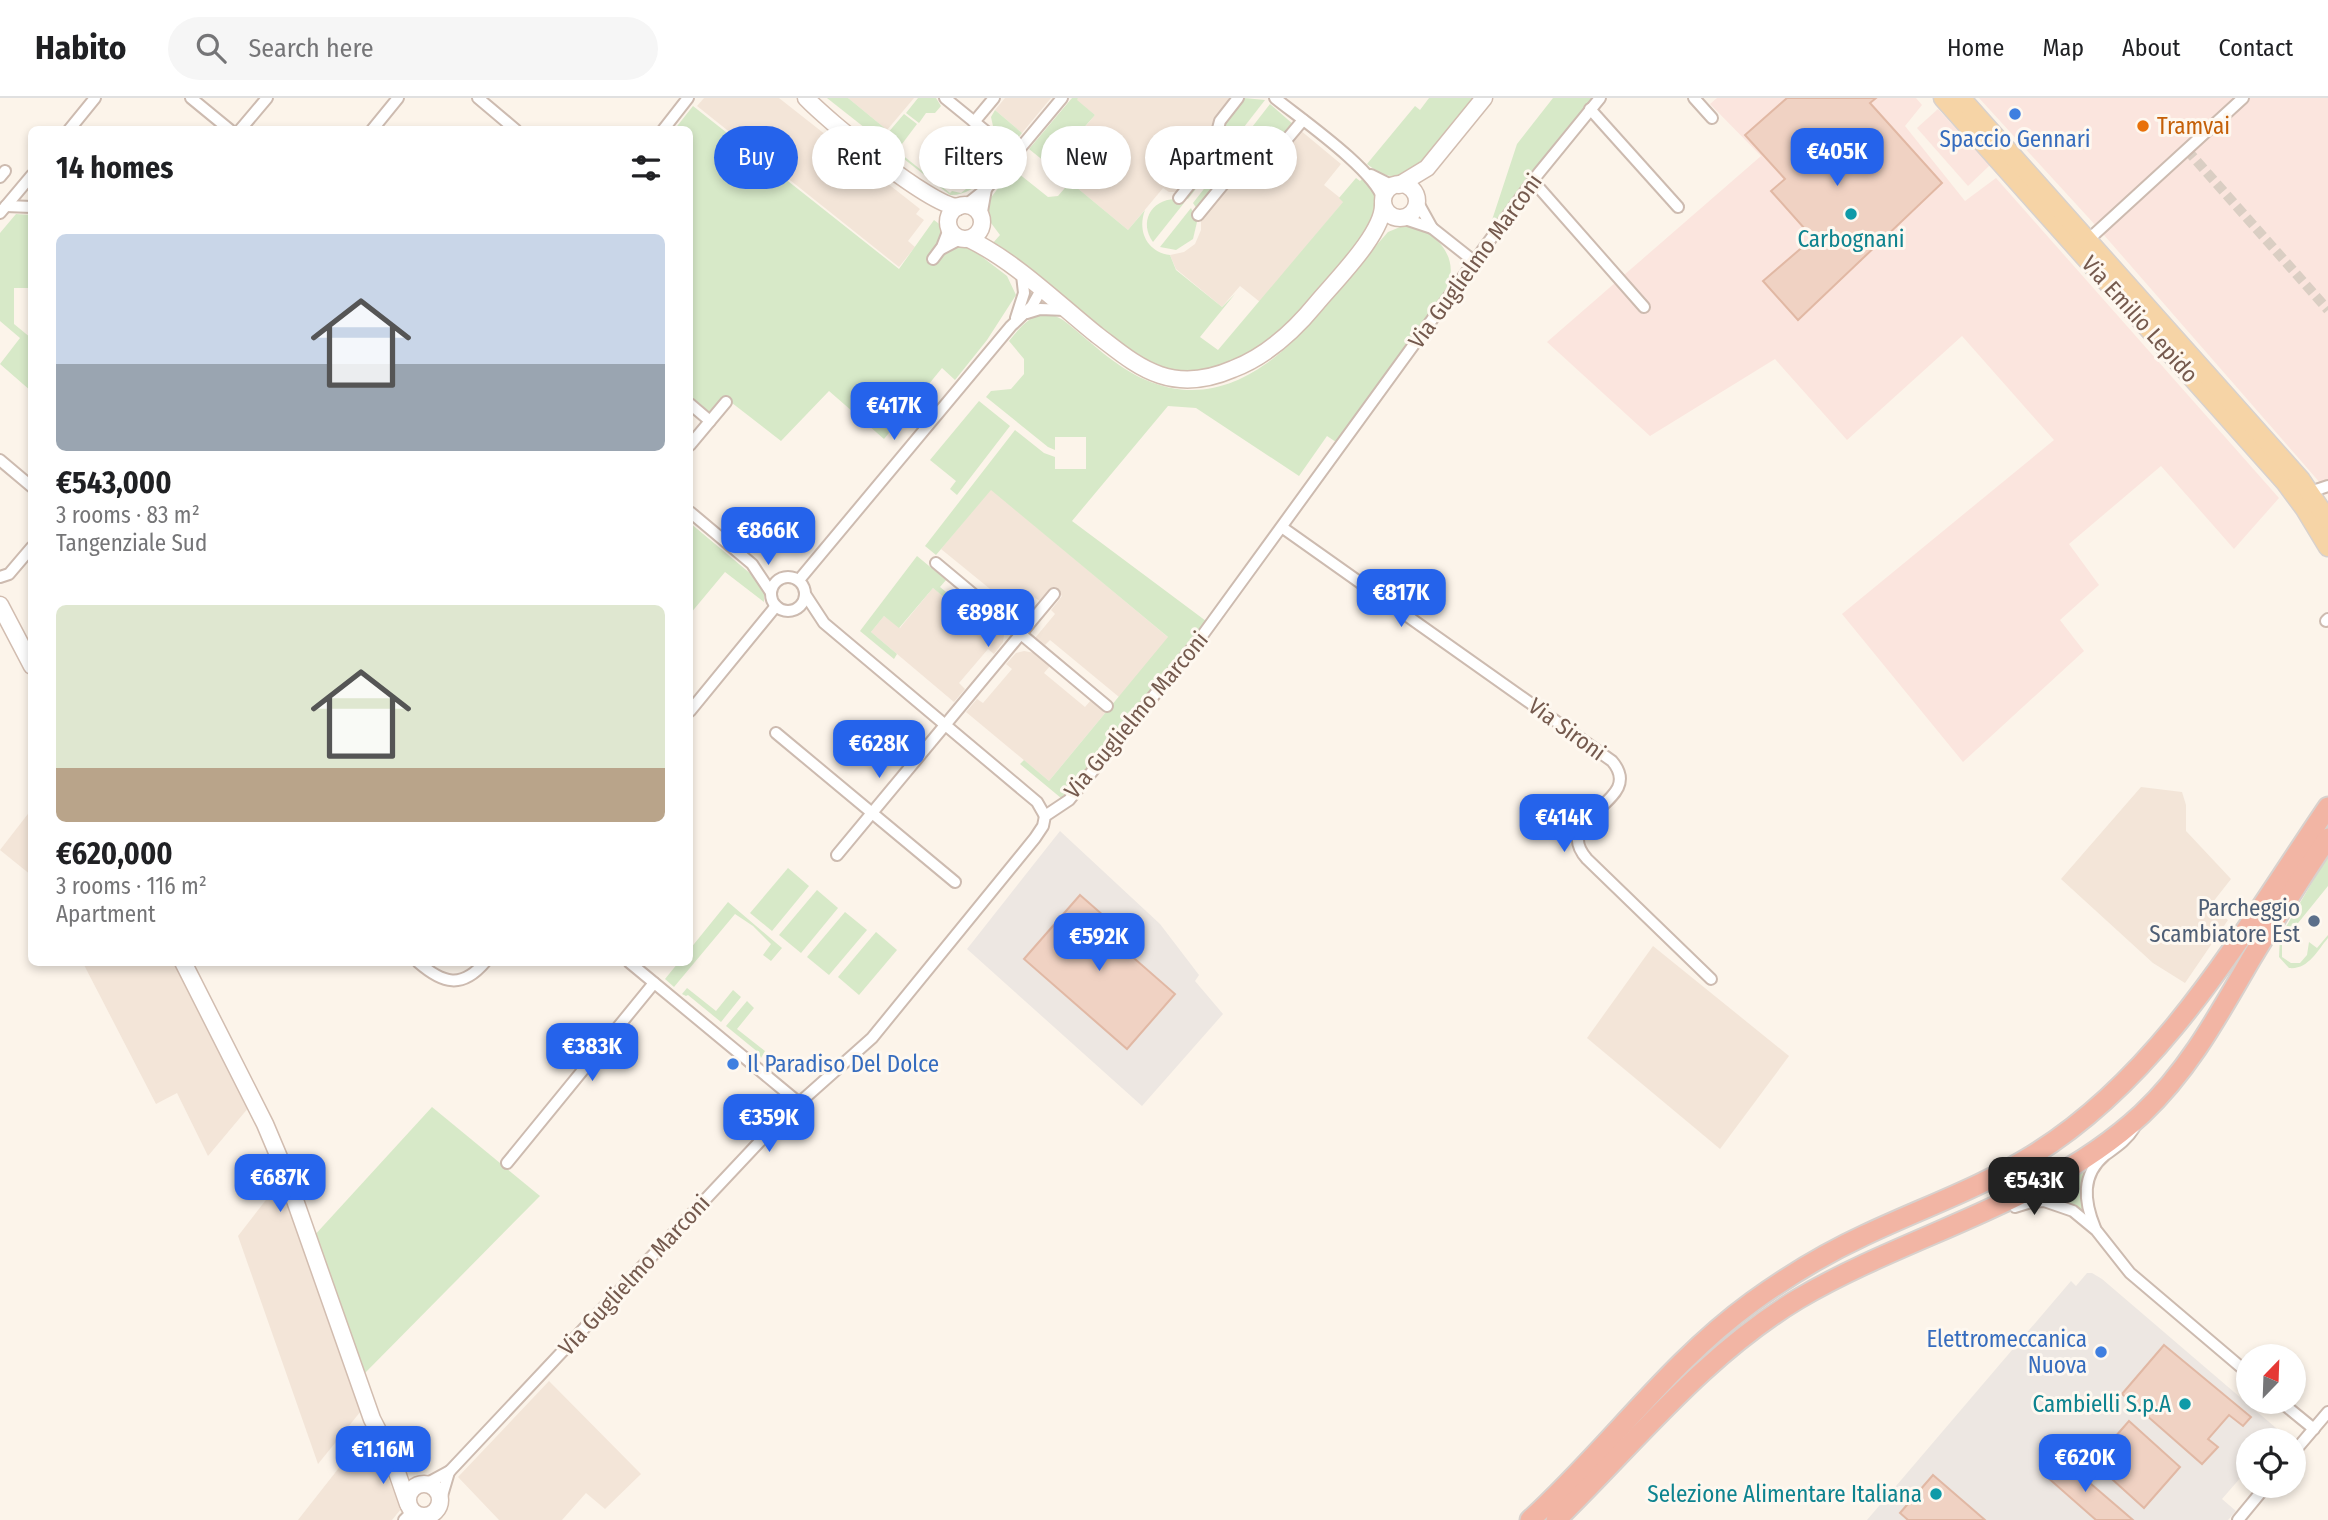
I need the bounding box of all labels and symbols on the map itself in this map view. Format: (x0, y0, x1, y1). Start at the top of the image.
marker: Spaccio Gennari (2007, 106, 2023, 122)
place label: Tramvai (2157, 112, 2230, 140)
marker: Tramvai (2135, 118, 2151, 134)
place label: Spaccio Gennari (1939, 125, 2091, 153)
pin: €405K (1788, 129, 1886, 188)
street label: Via Guglielmo Marconi (1402, 168, 1548, 354)
marker: Carbognani (1843, 206, 1859, 222)
place label: Carbognani (1797, 225, 1905, 253)
street label: Via Emilio Lepido (2076, 250, 2204, 388)
pin: €417K (845, 382, 943, 442)
pin: €866K (719, 508, 817, 567)
pin: €817K (1352, 570, 1450, 629)
pin: €898K (939, 589, 1037, 649)
street label: Via Guglielmo Marconi (1058, 626, 1214, 804)
street label: Via Sironi (1523, 692, 1611, 766)
pin: €628K (830, 720, 928, 780)
pin: €414K (1515, 794, 1613, 854)
place label: Parcheggio Scambiatore Est (2149, 894, 2300, 948)
marker: Parcheggio Scambiatore Est (2306, 913, 2322, 929)
pin: €592K (1050, 914, 1148, 973)
pin: €383K (543, 1024, 641, 1083)
place label: Il Paradiso Del Dolce (747, 1050, 939, 1078)
marker: Il Paradiso Del Dolce (725, 1056, 741, 1072)
pin: €359K (720, 1094, 818, 1154)
pin: €687K (231, 1154, 329, 1214)
pin: €543K (1985, 1158, 2083, 1217)
street label: Via Guglielmo Marconi (552, 1189, 716, 1361)
place label: Elettromeccanica Nuova (1926, 1325, 2087, 1379)
marker: Elettromeccanica Nuova (2093, 1344, 2109, 1360)
north arrow (2236, 1344, 2306, 1414)
place label: Cambielli S.p.A (2032, 1390, 2171, 1418)
marker: Cambielli S.p.A (2177, 1396, 2193, 1412)
pin: €1.16M (326, 1426, 440, 1486)
pin: €620K (2036, 1434, 2134, 1494)
place label: Selezione Alimentare Italiana (1647, 1480, 1922, 1508)
marker: Selezione Alimentare Italiana (1928, 1486, 1944, 1502)

